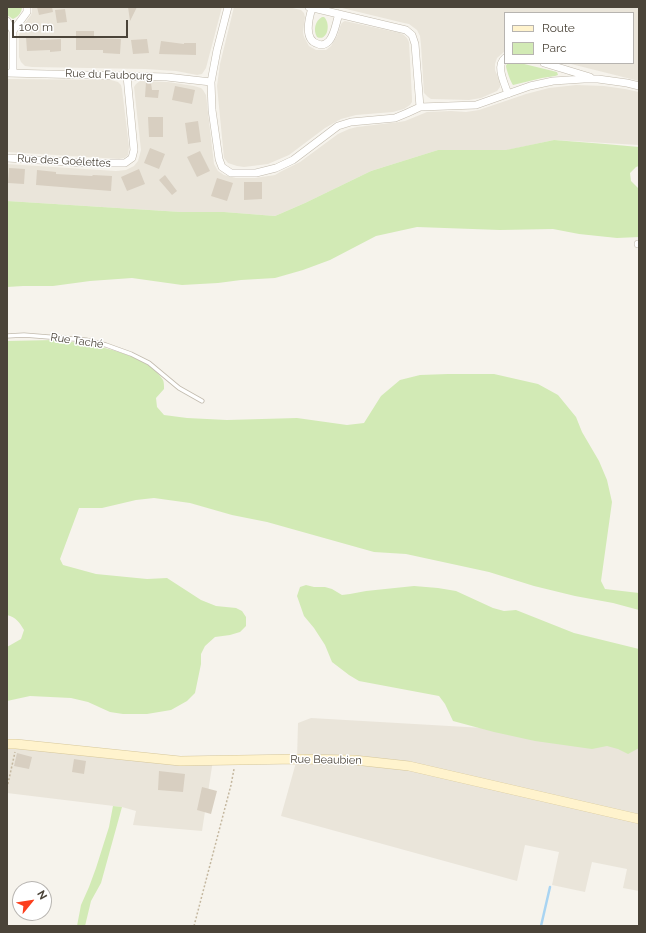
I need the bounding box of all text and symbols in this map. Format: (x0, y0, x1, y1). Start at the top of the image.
scale bar (14, 12, 130, 38)
legend (504, 12, 634, 64)
text: 100 m (19, 20, 53, 34)
text: Route (542, 21, 575, 35)
text: Parc (542, 41, 567, 55)
street label: Rue du Faubourg (65, 67, 153, 83)
street label: Rue des Goélettes (17, 152, 111, 170)
street label: Rue Taché (50, 331, 104, 351)
street label: Rue Beaubien (290, 753, 362, 767)
north arrow (12, 881, 52, 921)
text: N (34, 888, 50, 902)

